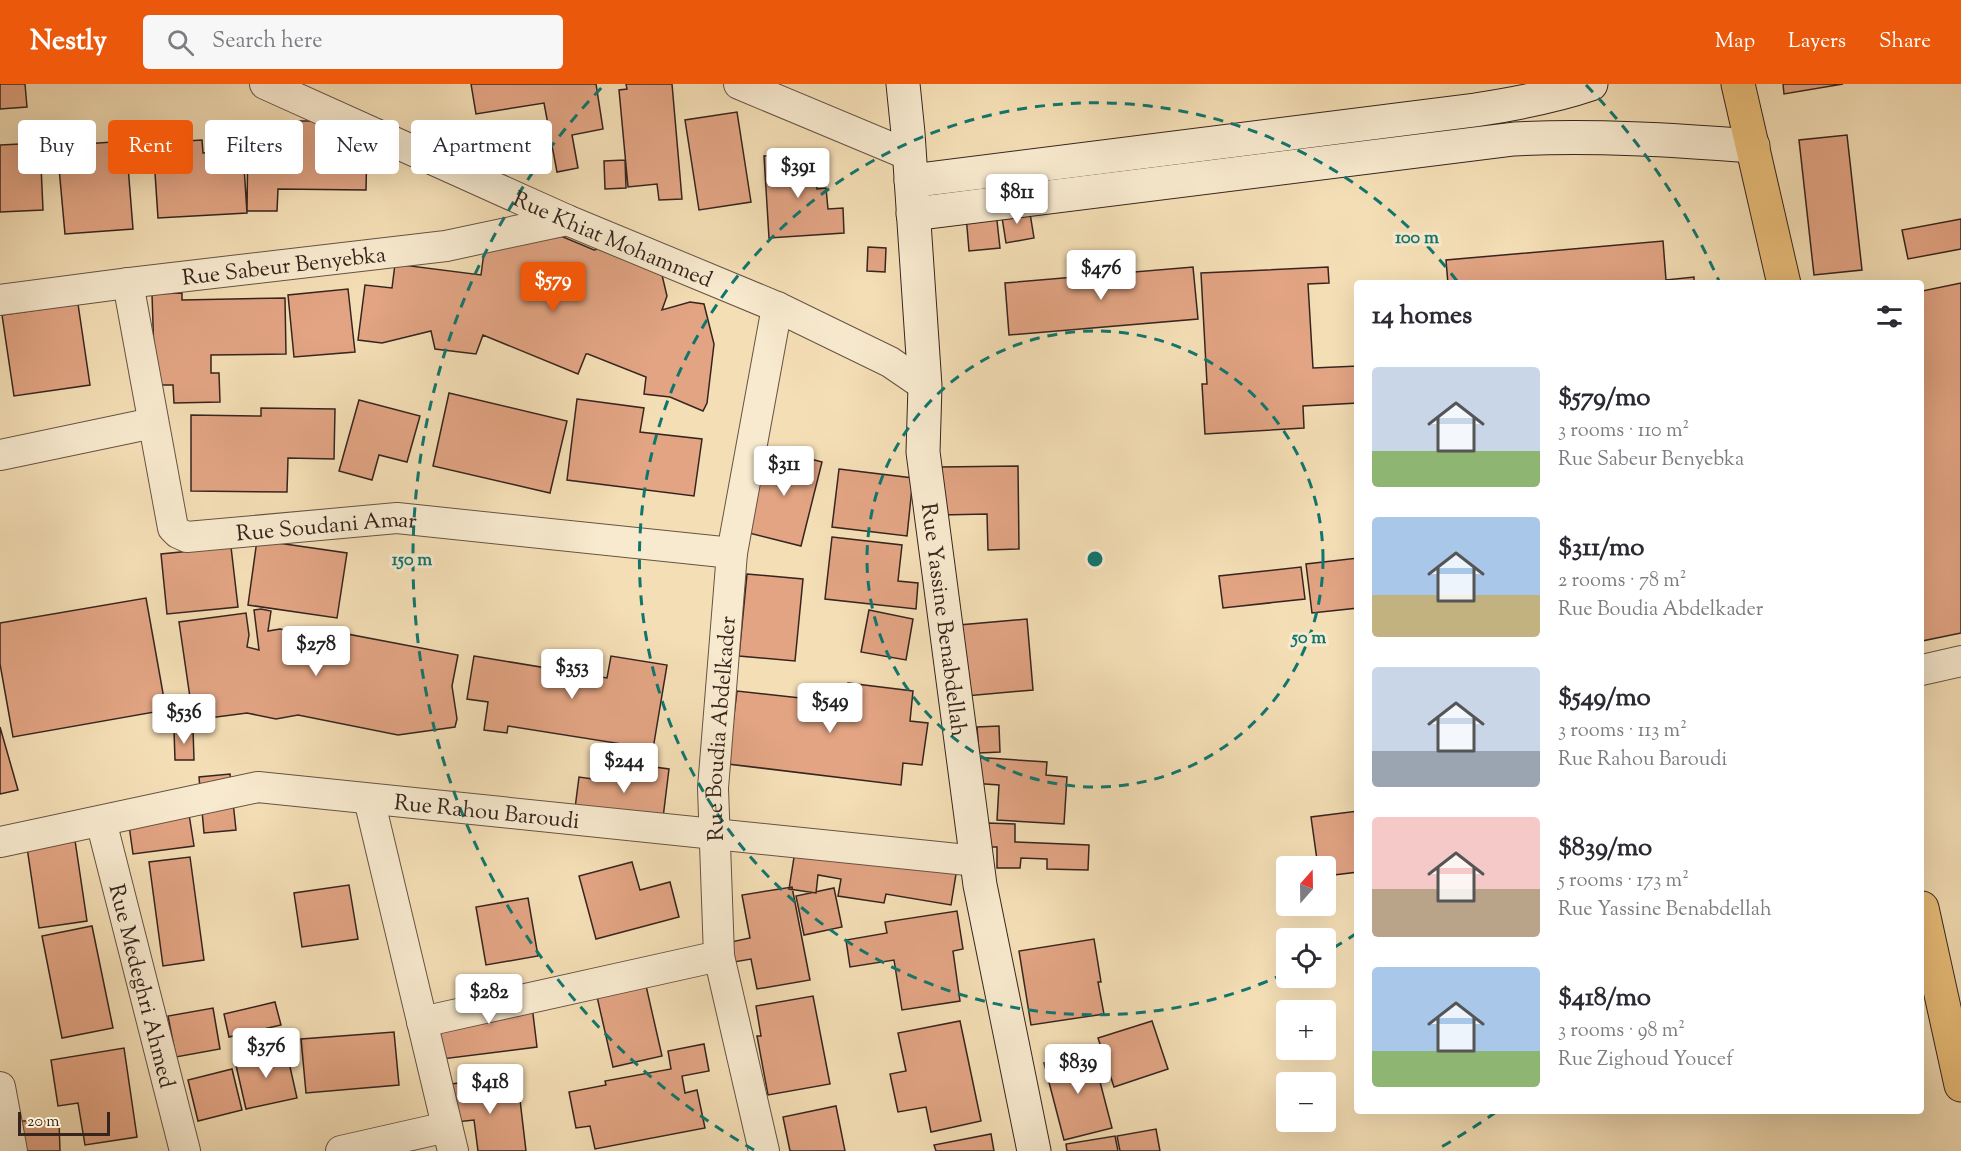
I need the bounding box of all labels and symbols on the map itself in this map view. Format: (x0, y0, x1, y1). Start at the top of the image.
pin: $391 (762, 148, 834, 199)
pin: $811 (981, 174, 1053, 225)
street label: Rue Khiat Mohammed (507, 185, 717, 298)
text: 100 m (1395, 226, 1439, 252)
street label: Rue Sabeur Benyebka (180, 240, 388, 296)
pin: $476 (1065, 250, 1137, 301)
pin: $579 (517, 262, 589, 313)
pin: $311 (748, 446, 820, 497)
street label: Rue Yassine Benabdellah (911, 501, 973, 739)
street label: Rue Soudani Amar (235, 505, 418, 551)
text: 150 m (392, 548, 432, 574)
centre of rings (1085, 549, 1105, 569)
street label: Rue Boudia Abdelkader (700, 615, 746, 842)
pin: $278 (280, 626, 352, 677)
text: 50 m (1290, 626, 1326, 652)
pin: $353 (536, 649, 608, 700)
pin: $549 (794, 683, 866, 734)
pin: $536 (148, 694, 220, 745)
pin: $244 (588, 743, 660, 794)
street label: Rue Rahou Baroudi (392, 788, 581, 839)
north arrow (1276, 856, 1336, 916)
street label: Rue Medeghri Ahmed (99, 881, 181, 1092)
pin: $282 (453, 974, 525, 1025)
pin: $376 (230, 1028, 302, 1079)
pin: $839 (1042, 1044, 1114, 1095)
pin: $418 (454, 1064, 526, 1115)
scale bar (18, 1109, 110, 1136)

